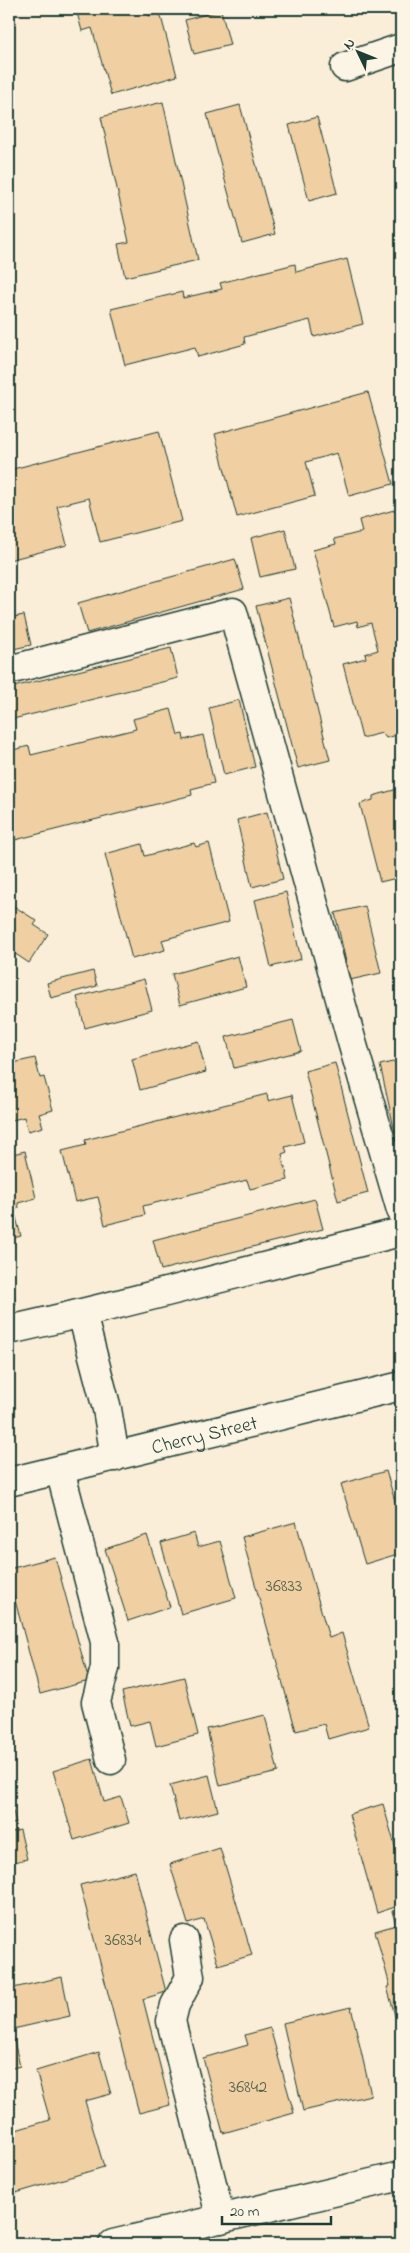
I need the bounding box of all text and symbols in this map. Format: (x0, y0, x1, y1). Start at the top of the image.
north arrow (332, 28, 382, 78)
text: N (339, 34, 360, 55)
street label: Cherry Street (149, 1410, 261, 1464)
house number: 36833 (266, 1574, 302, 1600)
house number: 36834 (105, 1928, 142, 1954)
house number: 36842 (229, 2075, 267, 2101)
scale bar (222, 2193, 331, 2225)
text: 20 m (230, 2201, 260, 2223)

